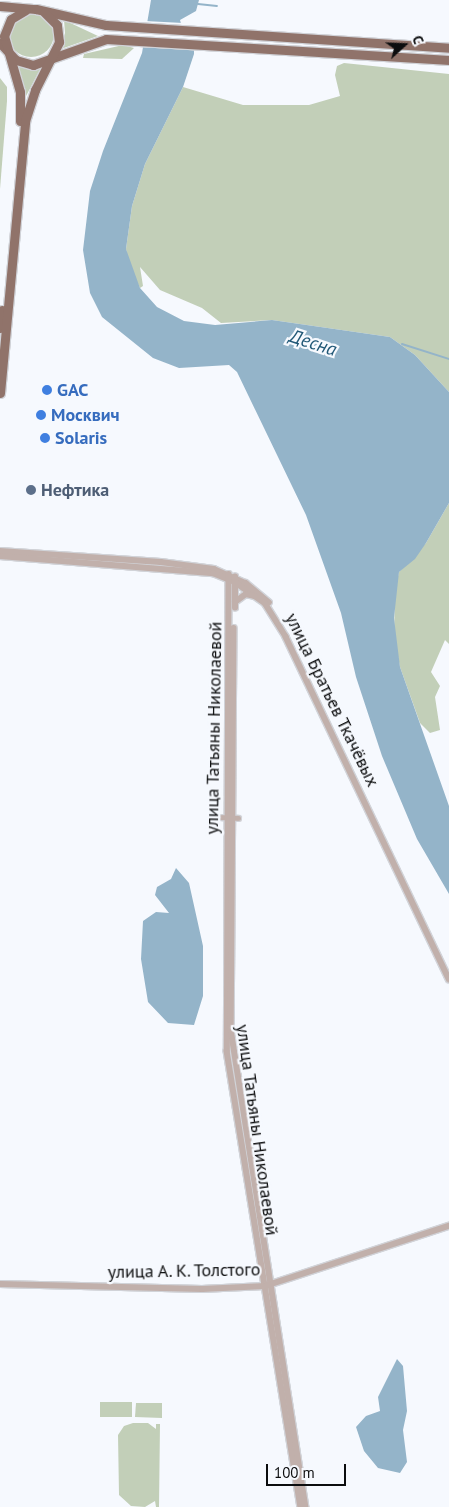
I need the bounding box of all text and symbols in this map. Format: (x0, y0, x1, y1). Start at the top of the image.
north arrow (379, 20, 429, 70)
text: С (408, 33, 428, 47)
water label: Десна (287, 325, 339, 361)
place label: GAC (57, 379, 88, 401)
marker: GAC (41, 384, 53, 396)
place label: Москвич (51, 404, 120, 426)
marker: Москвич (35, 409, 47, 421)
place label: Solaris (55, 427, 107, 449)
marker: Solaris (39, 432, 51, 444)
place label: Нефтика (41, 479, 109, 501)
marker: Нефтика (25, 484, 37, 496)
street label: улица Братьев Ткачёвых (280, 609, 384, 791)
street label: улица Татьяны Николаевой (201, 621, 227, 835)
street label: улица Татьяны Николаевой (231, 1023, 283, 1237)
street label: улица А. К. Толстого (106, 1259, 262, 1283)
scale bar (269, 1454, 349, 1486)
text: 100 m (274, 1463, 315, 1482)

